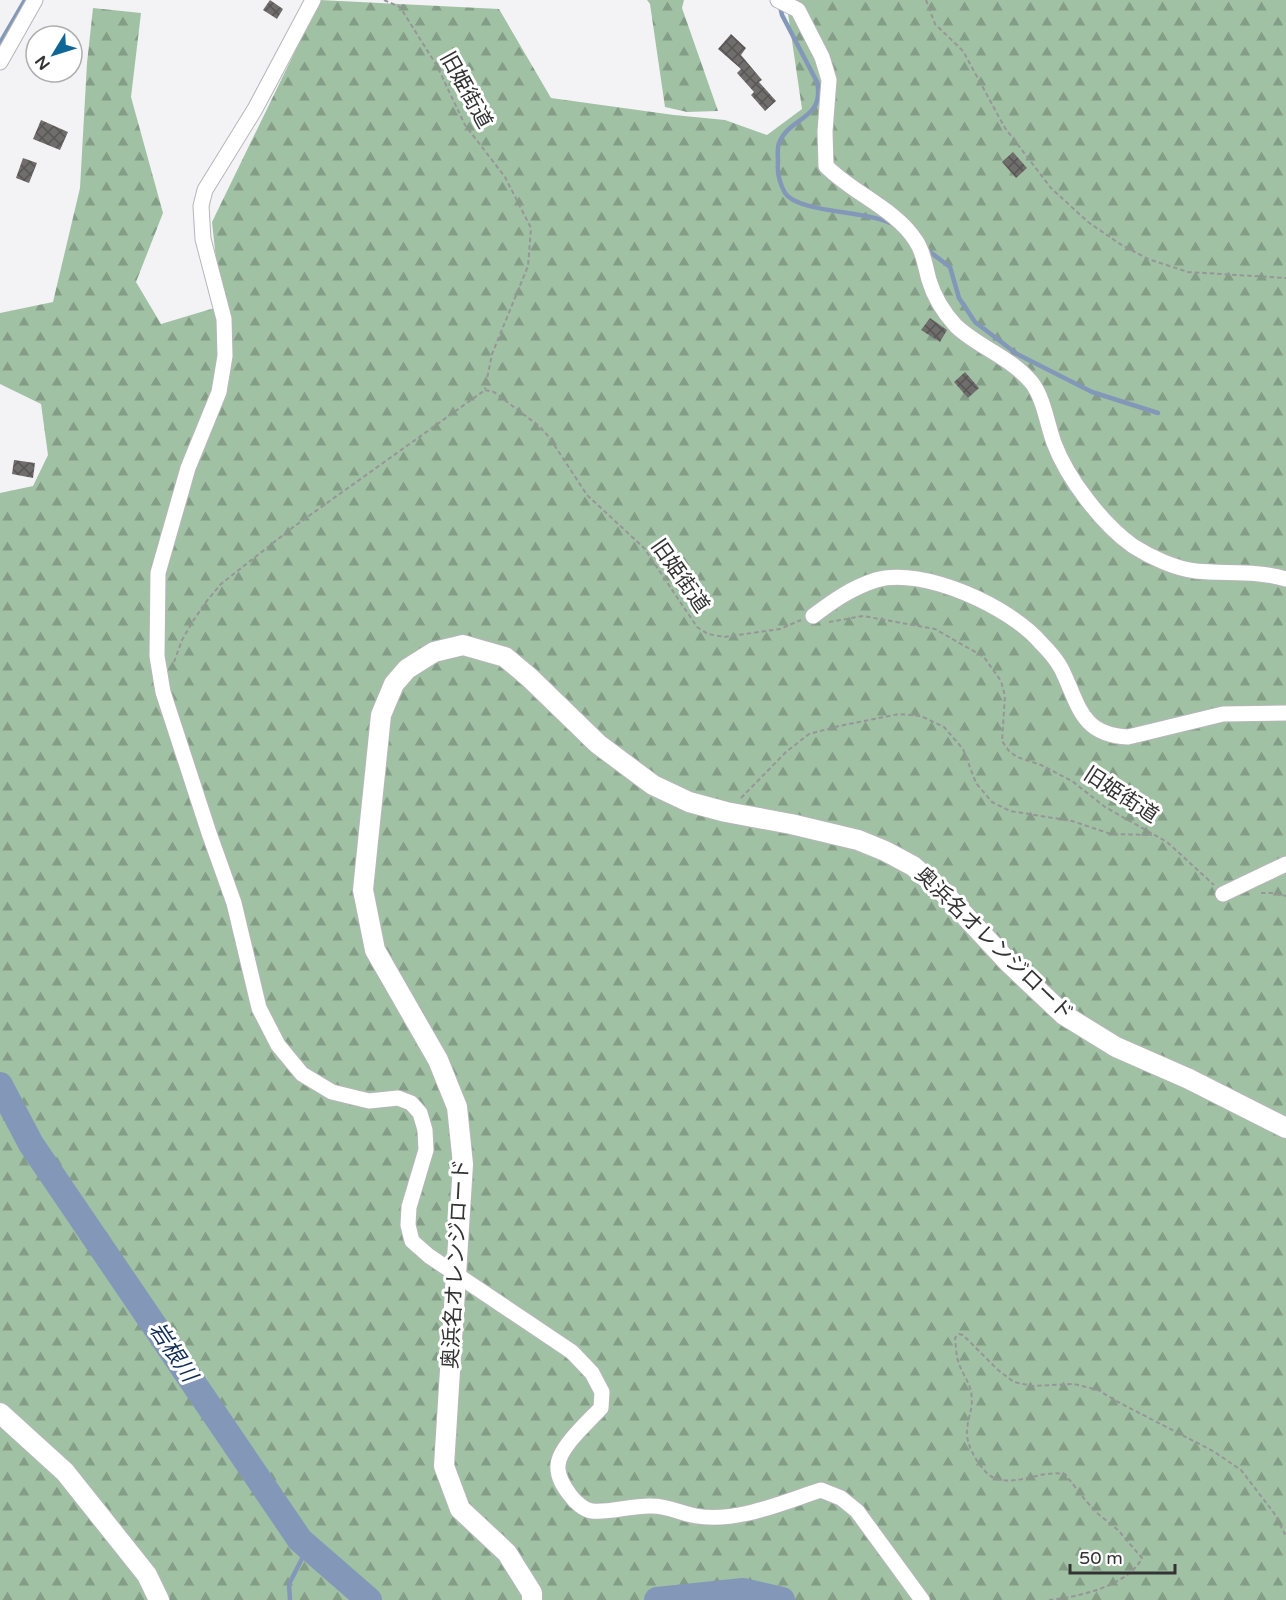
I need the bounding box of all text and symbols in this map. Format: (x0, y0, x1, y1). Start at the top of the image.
north arrow (24, 24, 84, 84)
street label: 旧姫街道 (435, 47, 497, 133)
text: N (31, 51, 55, 74)
street label: 旧姫街道 (646, 534, 714, 618)
street label: 旧姫街道 (1079, 762, 1163, 828)
street label: 奥浜名オレンジロード (910, 862, 1078, 1026)
street label: 奥浜名オレンジロード (438, 1158, 474, 1370)
water label: 岩根川 (144, 1317, 203, 1388)
scale bar (1070, 1537, 1175, 1575)
text: 50 m (1079, 1547, 1123, 1569)

